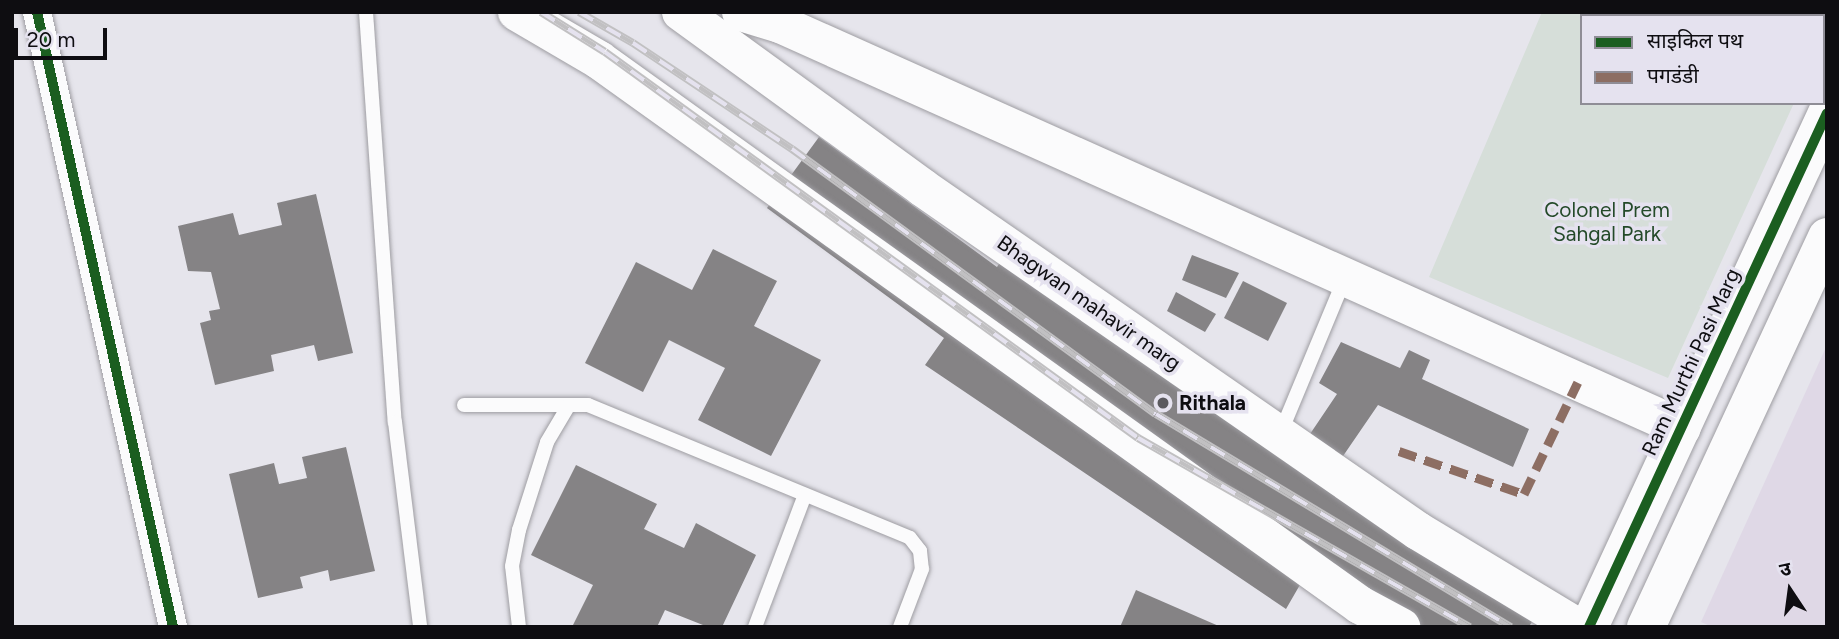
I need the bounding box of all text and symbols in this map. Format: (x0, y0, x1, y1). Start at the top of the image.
scale bar (18, 14, 110, 58)
legend (1580, 14, 1825, 105)
text: 20 m (27, 27, 75, 52)
text: साइकिल पथ (1647, 28, 1743, 53)
text: पगडंडी (1647, 63, 1699, 88)
park label: Colonel Prem Sahgal Park (1544, 197, 1670, 247)
street label: Bhagwan mahavir marg (992, 230, 1186, 376)
street label: Ram Murthi Pasi Marg (1637, 264, 1745, 460)
place label: Rithala (1179, 390, 1246, 416)
marker: Rithala (1153, 393, 1173, 413)
north arrow (1755, 555, 1825, 625)
text: उ (1777, 557, 1793, 582)

